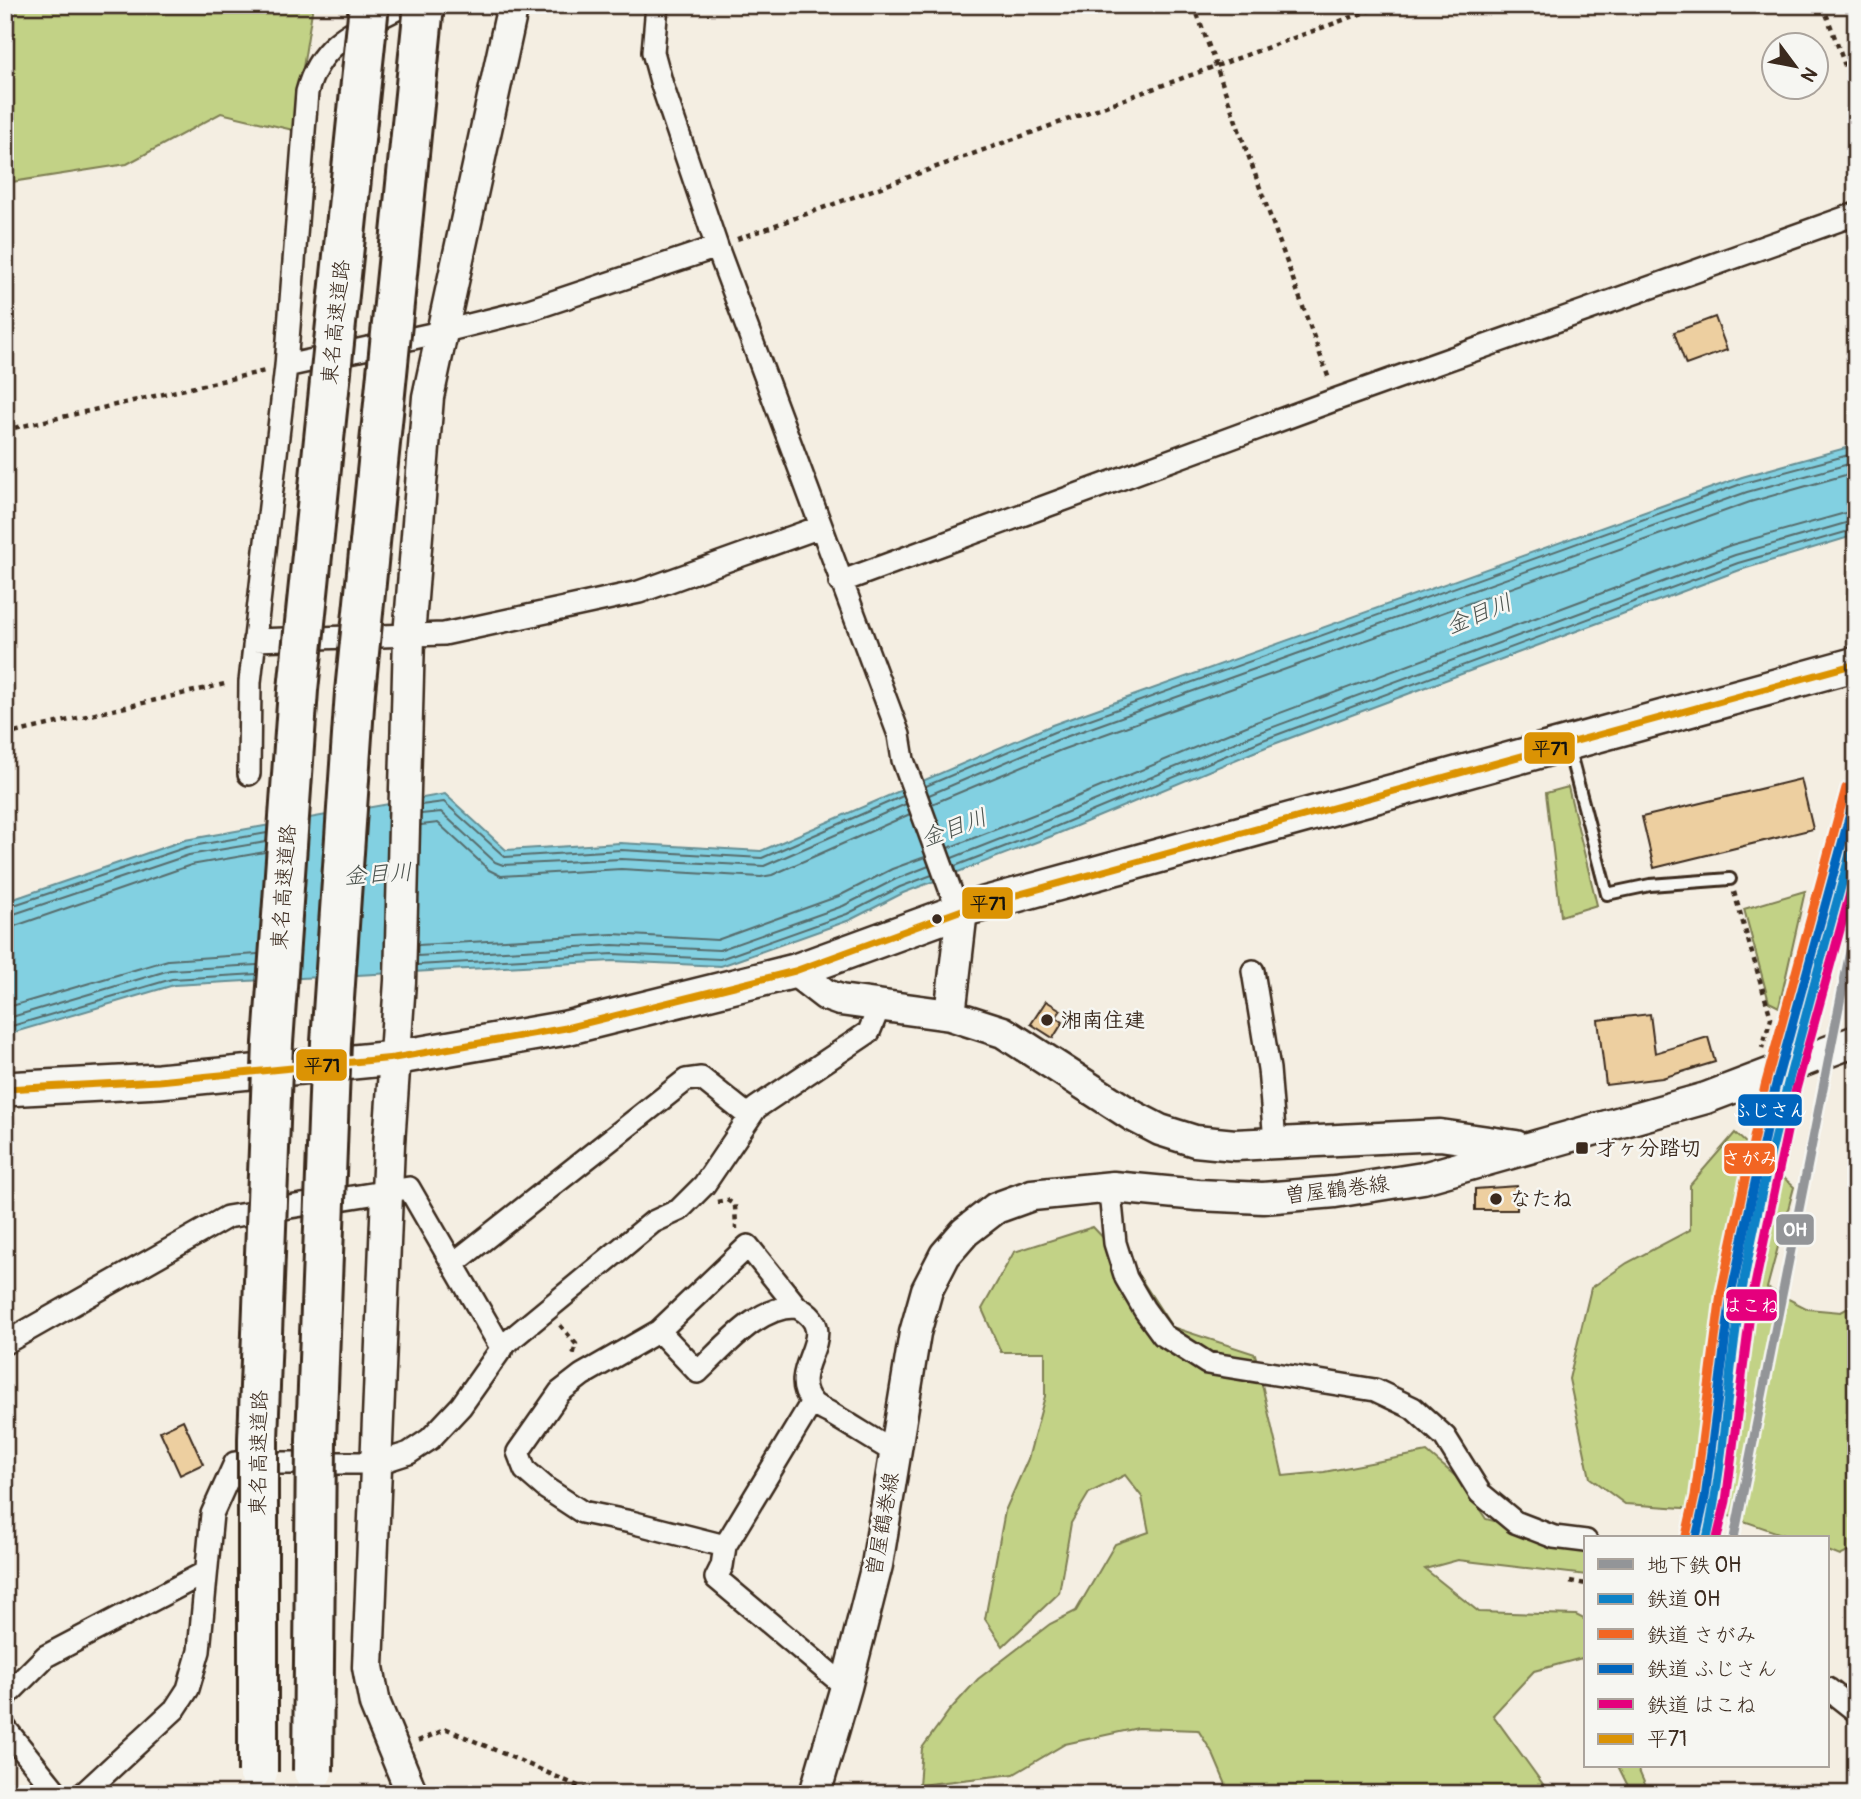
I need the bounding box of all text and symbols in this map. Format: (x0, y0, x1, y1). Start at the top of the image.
north arrow (1759, 32, 1829, 102)
text: N (1795, 63, 1822, 86)
street label: 東名高速道路 (316, 258, 356, 386)
water label: 金目川 (1442, 588, 1516, 640)
line badge: 平71 (1523, 731, 1576, 765)
text: 平71 (1532, 737, 1568, 761)
water label: 金目川 (917, 803, 991, 853)
street label: 東名高速道路 (266, 823, 302, 951)
water label: 金目川 (343, 857, 413, 891)
line badge: 平71 (961, 886, 1014, 920)
text: 平71 (970, 892, 1006, 916)
unlabelled marker (930, 912, 944, 926)
place label: 湘南住建 (1061, 1007, 1145, 1034)
marker: 湘南住建 (1039, 1012, 1055, 1028)
line badge: 平71 (295, 1048, 348, 1082)
text: 平71 (304, 1054, 340, 1078)
line badge: ふじさん (1737, 1093, 1803, 1127)
text: ふじさん (1732, 1099, 1808, 1123)
place label: 才ヶ分踏切 (1596, 1135, 1701, 1162)
marker: 才ヶ分踏切 (1574, 1140, 1590, 1156)
line badge: さがみ (1723, 1142, 1776, 1175)
text: さがみ (1721, 1147, 1779, 1171)
street label: 曽屋鶴巻線 (1283, 1170, 1391, 1210)
place label: なたね (1510, 1186, 1573, 1213)
marker: なたね (1488, 1191, 1504, 1207)
line badge: OH (1775, 1213, 1815, 1246)
text: OH (1783, 1218, 1807, 1242)
line badge: はこね (1725, 1288, 1778, 1322)
text: はこね (1722, 1294, 1780, 1318)
street label: 東名高速道路 (244, 1390, 274, 1516)
street label: 曽屋鶴巻線 (861, 1470, 905, 1578)
legend (1584, 1536, 1829, 1768)
text: 地下鉄 OH (1647, 1552, 1741, 1579)
text: 鉄道 OH (1647, 1586, 1720, 1613)
text: 鉄道 さがみ (1647, 1622, 1757, 1649)
text: 鉄道 ふじさん (1647, 1656, 1778, 1683)
text: 鉄道 はこね (1647, 1692, 1757, 1719)
text: 平71 (1647, 1726, 1687, 1753)

